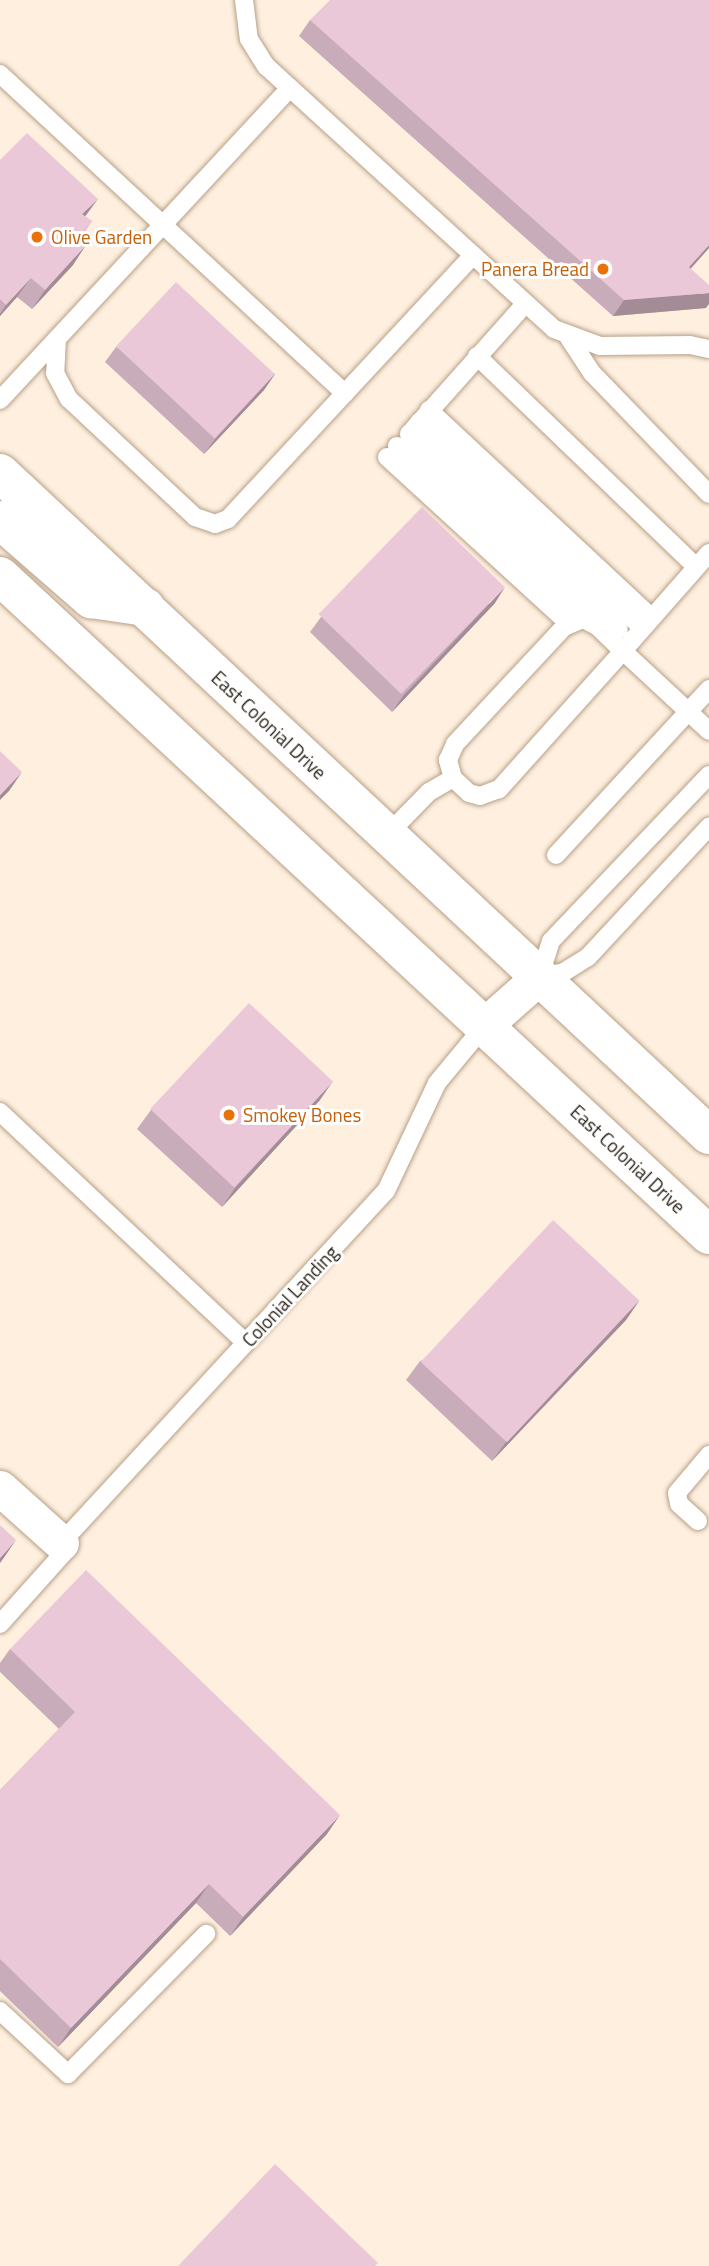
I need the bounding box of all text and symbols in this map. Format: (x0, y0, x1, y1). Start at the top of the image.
place label: Olive Garden (51, 226, 152, 248)
marker: Olive Garden (29, 229, 45, 245)
place label: Panera Bread (481, 258, 589, 280)
marker: Panera Bread (595, 261, 611, 277)
street label: East Colonial Drive (207, 666, 331, 784)
street label: East Colonial Drive (566, 1100, 690, 1218)
place label: Smokey Bones (243, 1104, 361, 1126)
marker: Smokey Bones (221, 1107, 237, 1123)
street label: Colonial Landing (237, 1241, 343, 1351)

